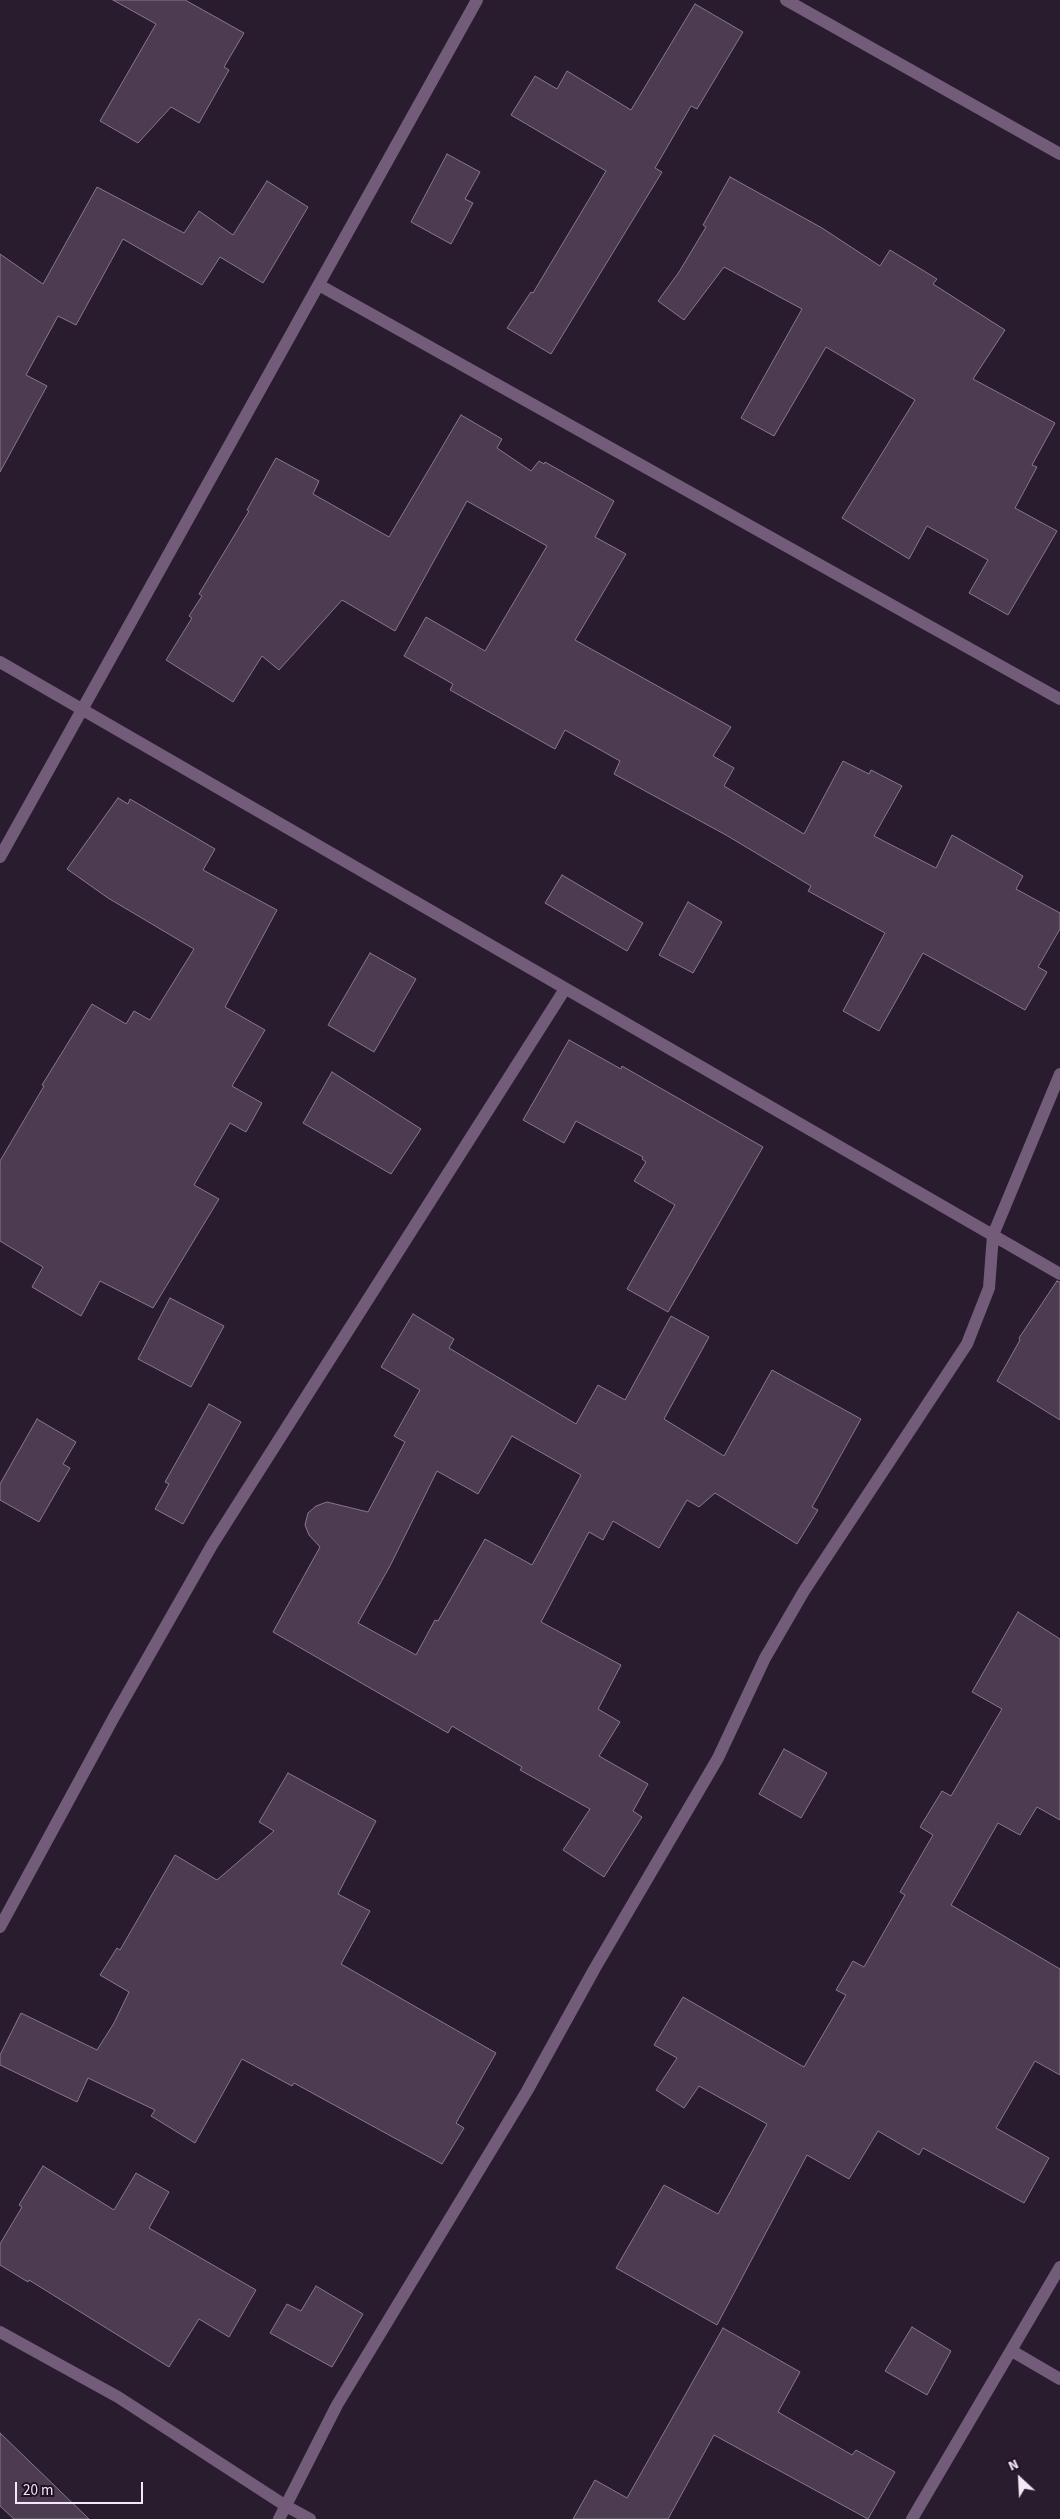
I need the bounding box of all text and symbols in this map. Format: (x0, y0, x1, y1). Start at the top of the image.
north arrow (995, 2454, 1045, 2504)
text: N (1005, 2454, 1022, 2476)
scale bar (18, 2472, 145, 2504)
text: 20 m (23, 2480, 53, 2501)

